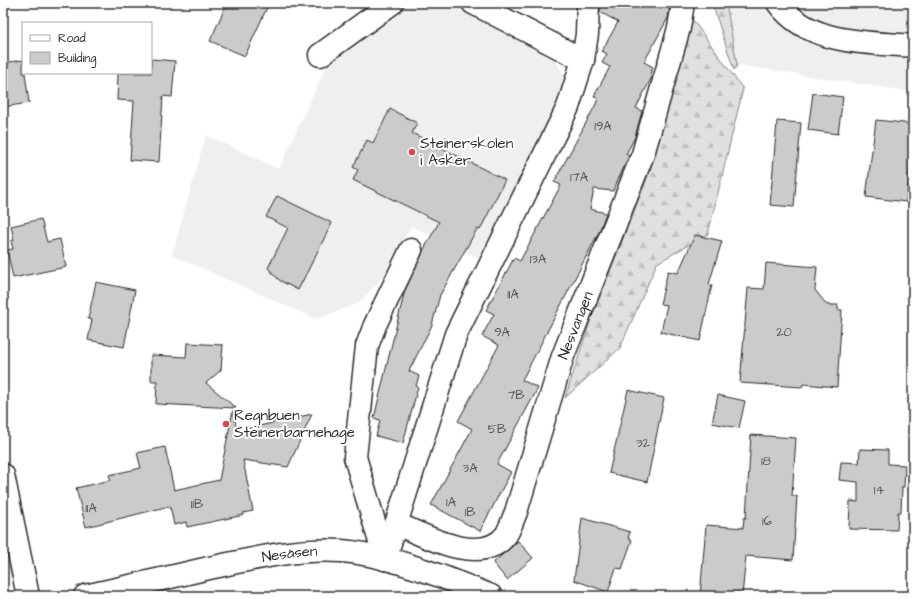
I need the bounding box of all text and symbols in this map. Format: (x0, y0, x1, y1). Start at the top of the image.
legend (22, 22, 152, 74)
text: Road (58, 30, 86, 47)
text: Building (58, 50, 96, 68)
house number: 19A (594, 117, 612, 135)
place label: Steinerskolen i Asker (420, 133, 514, 171)
marker: Steinerskolen i Asker (407, 147, 417, 157)
house number: 17A (570, 168, 589, 186)
house number: 13A (530, 250, 547, 268)
house number: 11A (507, 285, 519, 303)
street label: Nesvangen (553, 288, 599, 362)
house number: 9A (494, 323, 511, 341)
house number: 20 (776, 323, 792, 341)
house number: 7B (507, 386, 525, 404)
place label: Regnbuen Steinerbarnehage (234, 405, 355, 444)
marker: Regnbuen Steinerbarnehage (221, 419, 231, 429)
house number: 5B (488, 420, 506, 438)
house number: 32 (636, 434, 651, 452)
house number: 18 (761, 452, 772, 470)
house number: 3A (463, 459, 478, 477)
house number: 14 (874, 481, 884, 499)
house number: 1A (446, 493, 457, 511)
house number: 11B (191, 495, 203, 513)
house number: 11A (85, 499, 97, 517)
house number: 1B (465, 503, 475, 521)
house number: 16 (762, 512, 772, 530)
street label: Nesåsen (260, 541, 318, 568)

